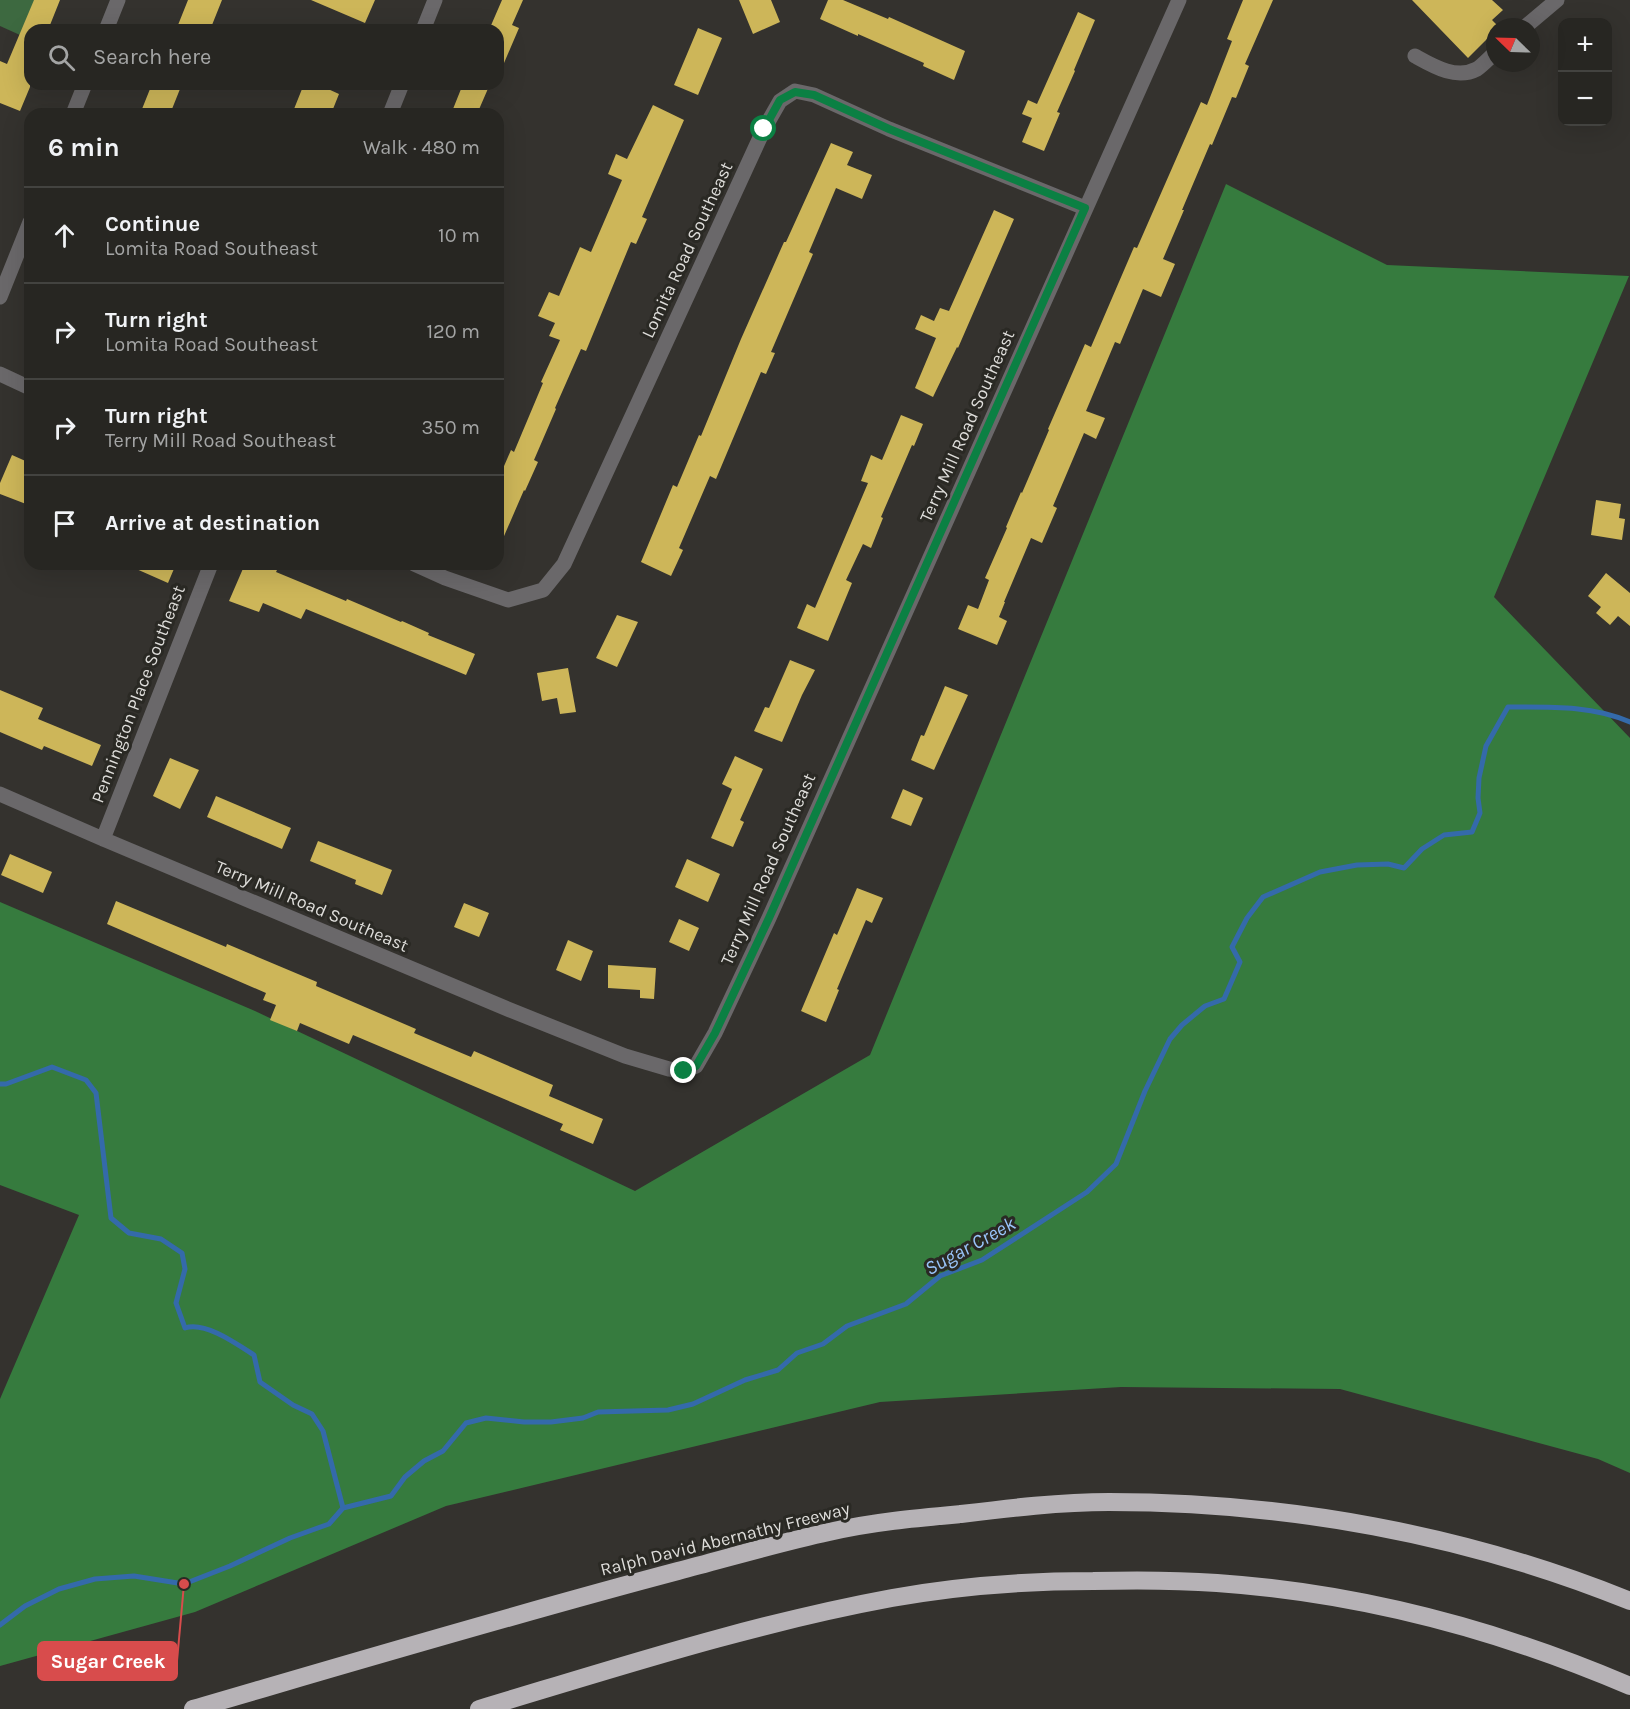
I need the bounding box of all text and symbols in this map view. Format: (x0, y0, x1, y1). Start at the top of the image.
north arrow (1486, 18, 1540, 72)
map controls (1558, 18, 1612, 126)
button: + (1558, 18, 1612, 72)
search box (24, 24, 504, 90)
icon: search (45, 41, 78, 74)
text: Search here (93, 44, 211, 70)
button: − (1558, 72, 1612, 126)
route start (750, 115, 776, 141)
text: 6 min (48, 132, 120, 163)
text: Walk · 480 m (363, 136, 480, 159)
street label: Lomita Road Southeast (637, 158, 738, 342)
text: Continue (105, 211, 200, 237)
icon: ahead (48, 219, 81, 252)
text: 10 m (438, 224, 480, 247)
text: Lomita Road Southeast (105, 237, 318, 260)
text: Turn right (105, 307, 208, 333)
icon: right (48, 315, 81, 348)
text: 120 m (426, 320, 480, 343)
street label: Terry Mill Road Southeast (915, 326, 1019, 525)
text: Lomita Road Southeast (105, 333, 318, 356)
text: Turn right (105, 403, 208, 429)
icon: right (48, 411, 81, 444)
text: 350 m (422, 416, 480, 439)
text: Terry Mill Road Southeast (105, 429, 336, 452)
icon: arrive (48, 507, 81, 540)
text: Arrive at destination (105, 510, 320, 536)
street label: Pennington Place Southeast (86, 582, 190, 806)
street label: Terry Mill Road Southeast (716, 769, 820, 968)
street label: Terry Mill Road Southeast (212, 855, 412, 957)
route end (670, 1057, 696, 1083)
water label: Sugar Creek (921, 1211, 1020, 1280)
street label: Ralph David Abernathy Freeway (598, 1497, 853, 1581)
callout: Sugar Creek (38, 1642, 177, 1680)
text: Sugar Creek (50, 1650, 166, 1673)

